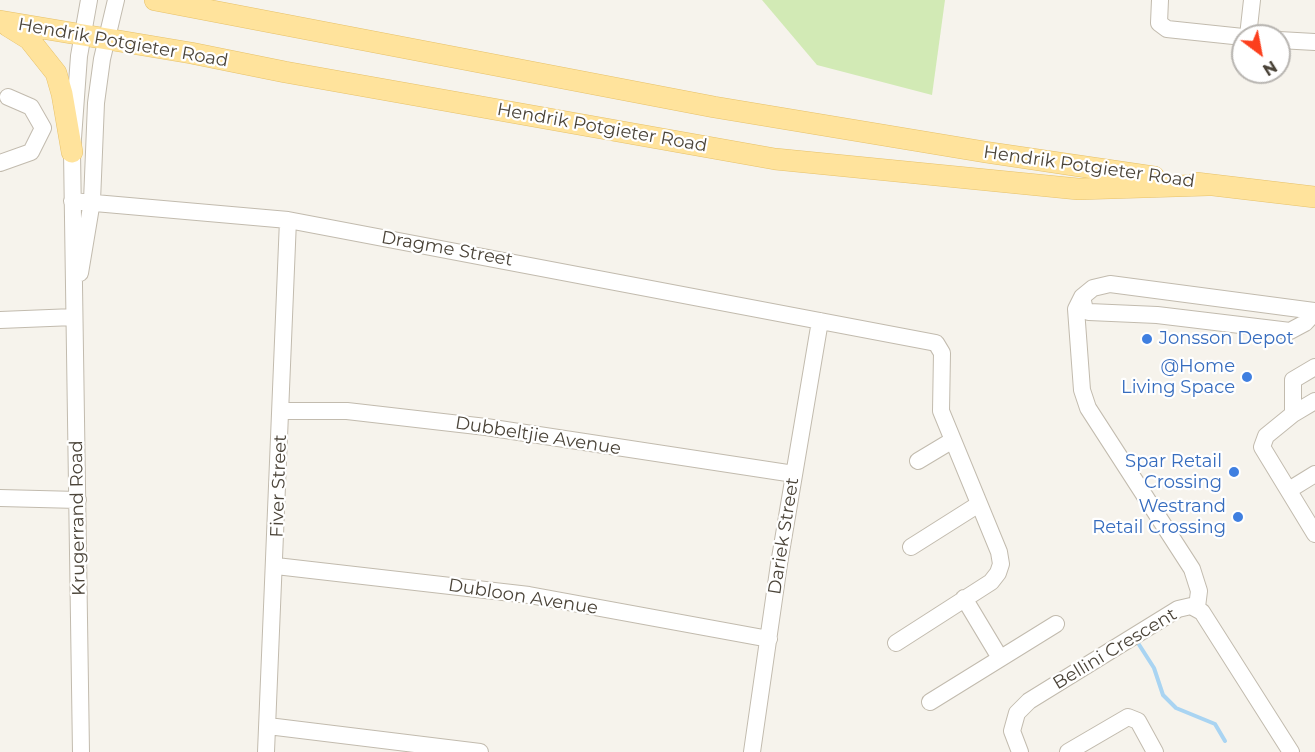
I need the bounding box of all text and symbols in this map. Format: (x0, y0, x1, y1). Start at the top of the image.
street label: Hendrik Potgieter Road (16, 14, 230, 72)
north arrow (1231, 24, 1291, 84)
text: N (1259, 57, 1280, 79)
street label: Hendrik Potgieter Road (495, 99, 709, 157)
street label: Hendrik Potgieter Road (982, 141, 1196, 193)
street label: Dragme Street (379, 227, 515, 271)
place label: Jonsson Depot (1159, 328, 1294, 350)
marker: Jonsson Depot (1140, 332, 1154, 346)
place label: @Home Living Space (1121, 356, 1235, 398)
marker: @Home Living Space (1240, 370, 1254, 384)
street label: Dubbeltjie Avenue (454, 412, 622, 460)
street label: Fiver Street (266, 434, 292, 538)
street label: Krugerrand Road (66, 440, 90, 596)
place label: Spar Retail Crossing (1125, 451, 1222, 494)
marker: Spar Retail Crossing (1227, 465, 1241, 479)
street label: Dariek Street (764, 476, 804, 596)
place label: Westrand Retail Crossing (1092, 496, 1226, 538)
marker: Westrand Retail Crossing (1231, 510, 1245, 524)
street label: Dubloon Avenue (447, 574, 599, 620)
street label: Bellini Crescent (1049, 604, 1181, 694)

